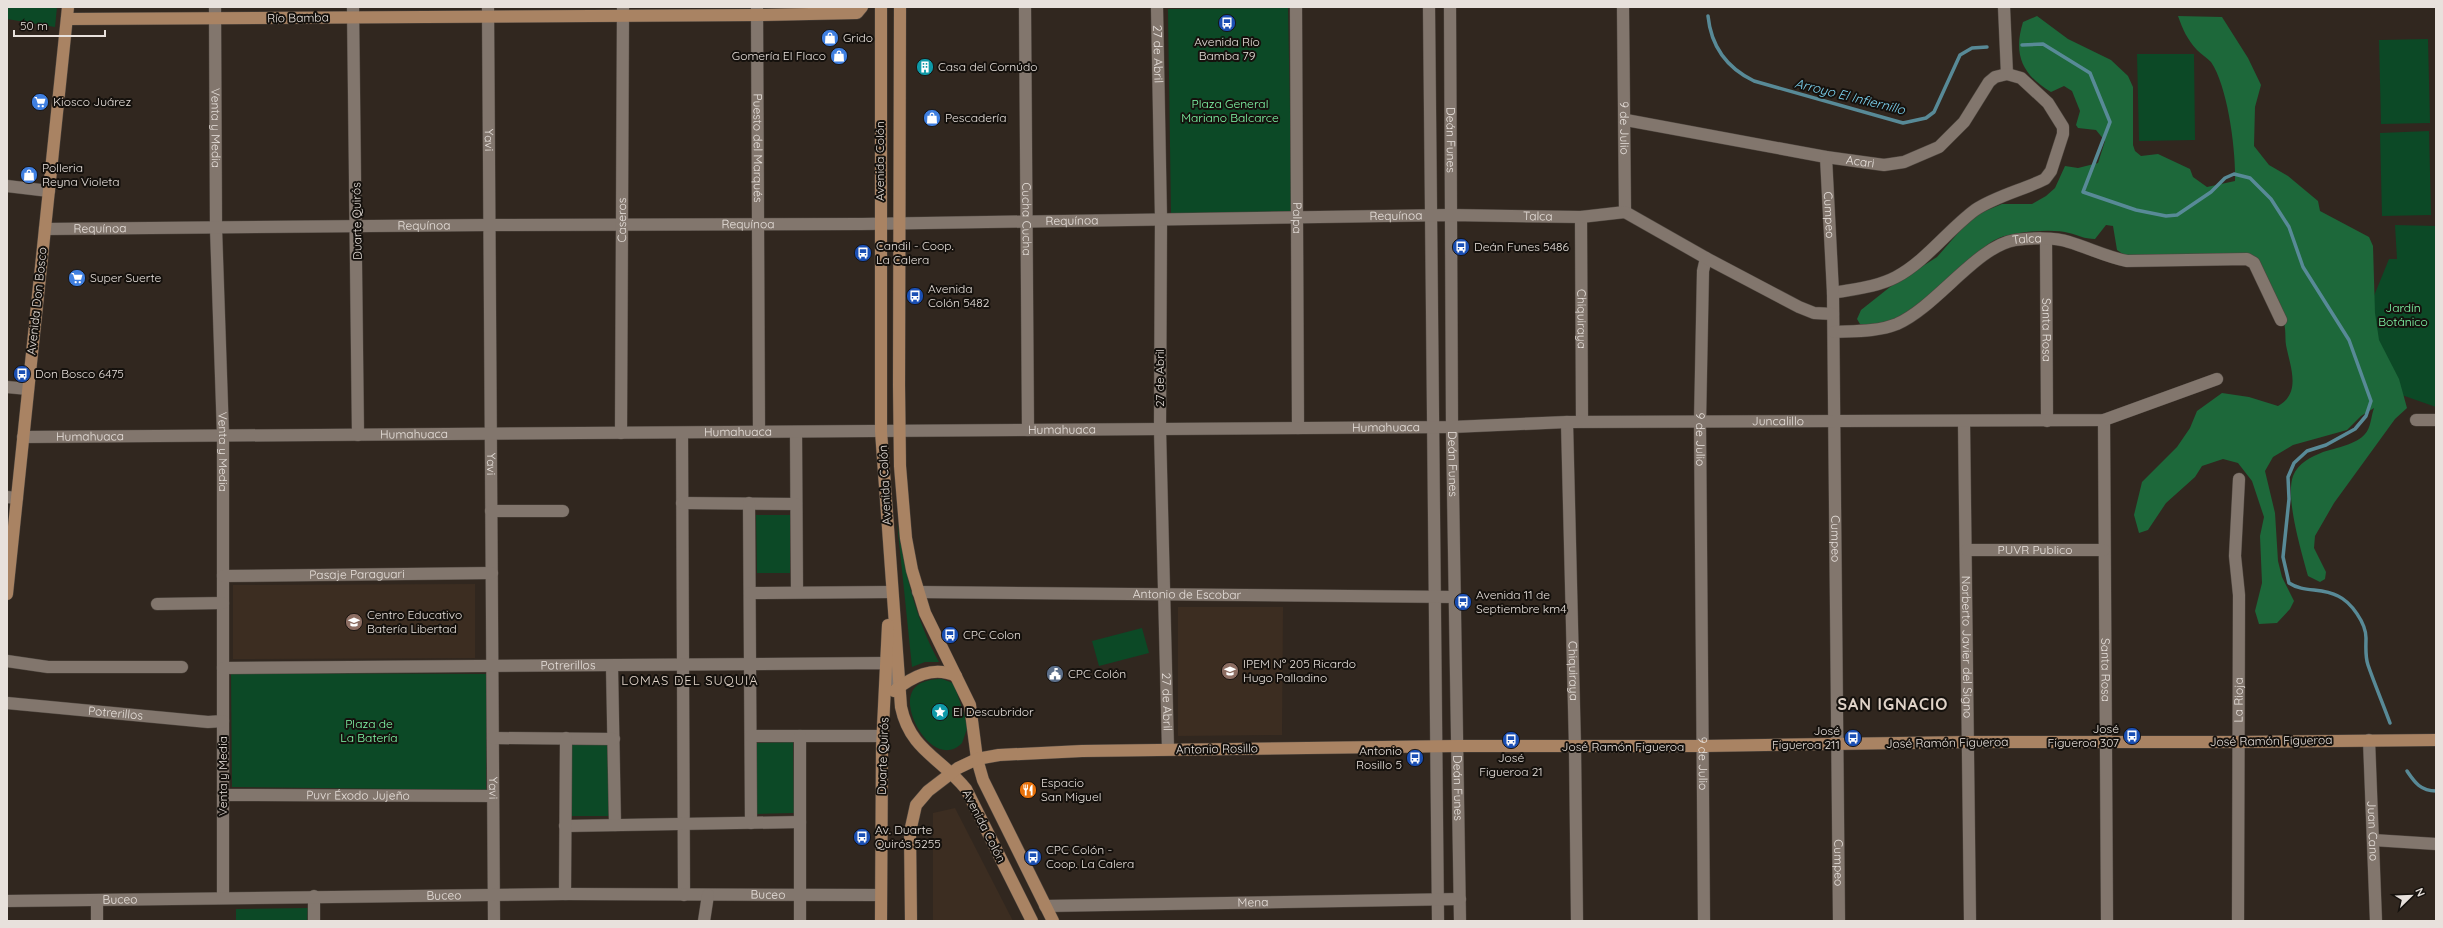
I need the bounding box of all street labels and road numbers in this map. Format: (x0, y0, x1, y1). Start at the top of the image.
street label: Río Bamba (267, 9, 329, 26)
street label: 27 de Abril (1150, 25, 1166, 83)
street label: Venta y Media (208, 88, 224, 168)
street label: Puesto del Marqués (750, 93, 766, 203)
street label: 9 de Julio (1617, 101, 1632, 155)
street label: Deán Funes (1443, 107, 1459, 173)
street label: Avenida Colón (872, 121, 887, 201)
street label: Yavi (482, 129, 497, 151)
street label: Acari (1845, 152, 1875, 171)
street label: Duarte Quirós (348, 182, 365, 260)
street label: Cucha Cucha (1019, 182, 1035, 256)
street label: Cumpeo (1821, 191, 1838, 239)
street label: Caseros (614, 197, 629, 242)
street label: Palpa (1290, 202, 1305, 234)
street label: Requínoa (1369, 207, 1422, 223)
street label: Talca (1523, 208, 1553, 224)
street label: Requínoa (1045, 212, 1099, 228)
street label: Requínoa (721, 216, 774, 231)
street label: Requínoa (397, 217, 451, 233)
street label: Requínoa (73, 220, 127, 236)
street label: Talca (2011, 230, 2042, 247)
street label: Avenida Don Bosco (23, 246, 50, 356)
street label: Chiquiraya (1574, 289, 1590, 349)
street label: Santa Rosa (2039, 298, 2055, 362)
street label: 27 de Abril (1152, 349, 1167, 407)
street label: Venta y Media (215, 412, 231, 492)
street label: 9 de Julio (1693, 413, 1708, 466)
street label: Juncalillo (1752, 413, 1804, 428)
street label: Humahuaca (1352, 419, 1420, 435)
street label: Humahuaca (1028, 421, 1096, 437)
street label: Humahuaca (704, 424, 772, 439)
street label: Humahuaca (380, 426, 448, 442)
street label: Humahuaca (56, 428, 124, 444)
street label: Deán Funes (1445, 431, 1461, 497)
street label: Avenida Colón (875, 445, 894, 525)
street label: Yavi (484, 453, 499, 475)
street label: Cumpeo (1828, 515, 1844, 562)
street label: PUVR Publico (1997, 542, 2073, 557)
street label: Pasaje Paraguari (309, 566, 405, 582)
street label: Norberto Javier del Signo (1959, 576, 1976, 718)
street label: Antonio de Escobar (1133, 586, 1242, 602)
street label: Santa Rosa (2098, 638, 2114, 702)
street label: Chiquiraya (1565, 641, 1582, 701)
street label: Potrerillos (540, 657, 596, 673)
street label: 27 de Abril (1159, 673, 1176, 731)
street label: La Rioja (2231, 677, 2246, 723)
street label: Potrerillos (87, 703, 144, 723)
street label: Duarte Quirós (874, 717, 891, 795)
street label: José Ramón Figueroa (2209, 732, 2333, 749)
street label: José Ramón Figueroa (1885, 734, 2009, 751)
street label: Venta y Media (215, 736, 230, 816)
street label: 9 de Julio (1696, 737, 1711, 790)
street label: José Ramón Figueroa (1562, 739, 1684, 754)
street label: Antonio Rosillo (1176, 740, 1258, 757)
street label: Deán Funes (1450, 755, 1466, 821)
street label: Yavi (486, 777, 501, 799)
street label: Puvr Éxodo Jujeño (306, 787, 410, 803)
street label: Avenida Colón (960, 787, 1009, 865)
street label: Juan Cano (2364, 800, 2382, 861)
street label: Cumpeo (1831, 839, 1847, 886)
street label: Buceo (426, 887, 461, 903)
street label: Buceo (750, 887, 785, 902)
street label: Buceo (102, 891, 138, 907)
street label: Mena (1237, 894, 1269, 910)

